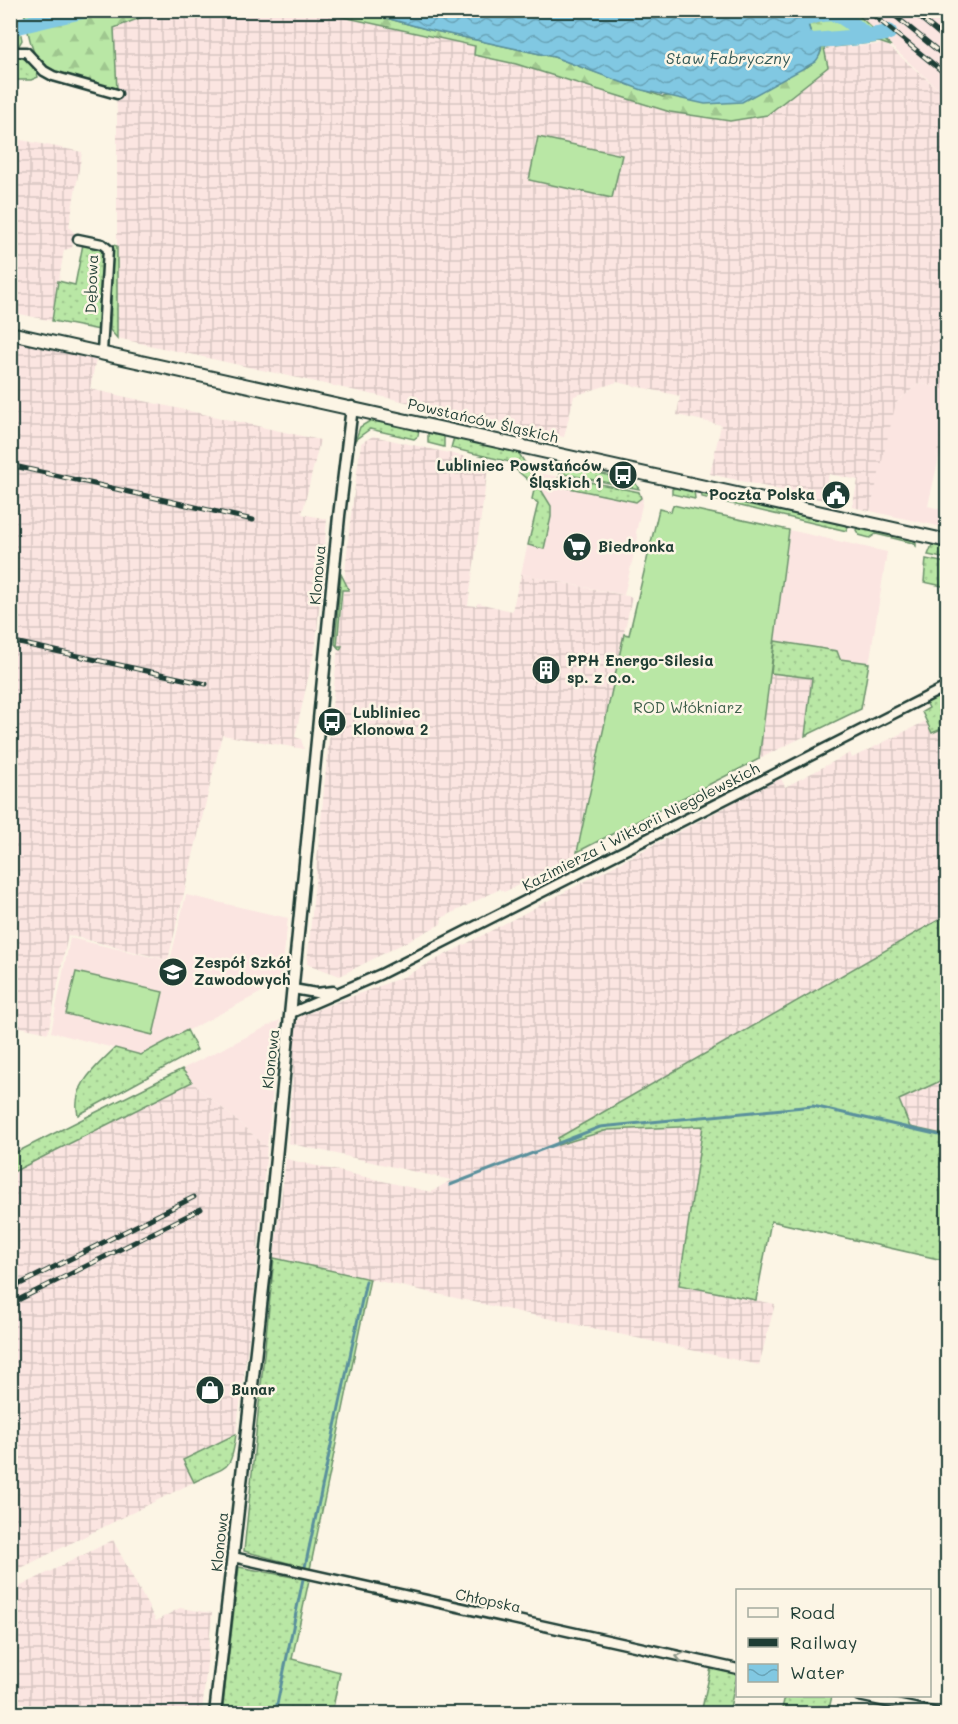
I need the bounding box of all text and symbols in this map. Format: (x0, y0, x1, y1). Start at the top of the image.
water label: Staw Fabryczny (666, 47, 791, 68)
street label: Dębowa (80, 254, 102, 314)
street label: Powstańców Śląskich (406, 393, 561, 447)
place label: Lubliniec Powstańców Śląskich 1 (436, 455, 602, 492)
bus stop icon: Lubliniec Powstańców Śląskich 1 (607, 459, 639, 491)
public building icon: Poczta Polska (820, 479, 852, 511)
place label: Poczta Polska (709, 484, 815, 504)
supermarket icon: Biedronka (561, 531, 593, 563)
place label: Biedronka (598, 536, 674, 556)
street label: Klonowa (304, 544, 330, 606)
place label: PPH Energo-Silesia sp. z o.o. (567, 650, 714, 687)
building icon: PPH Energo-Silesia sp. z o.o. (530, 654, 562, 686)
park label: ROD Włókniarz (633, 697, 743, 717)
place label: Lubliniec Klonowa 2 (353, 702, 428, 739)
bus stop icon: Lubliniec Klonowa 2 (316, 706, 348, 738)
street label: Kazimierza i Wiktorii Niegolewskich (519, 757, 763, 895)
place label: Zespół Szkół Zawodowych (194, 952, 292, 989)
school or university icon: Zespół Szkół Zawodowych (157, 956, 189, 988)
street label: Klonowa (257, 1028, 283, 1090)
shop icon: Bunar (194, 1374, 226, 1406)
place label: Bunar (231, 1379, 276, 1399)
street label: Klonowa (206, 1511, 232, 1573)
street label: Chłopska (454, 1583, 523, 1617)
legend (736, 1589, 931, 1697)
text: Road (790, 1600, 835, 1624)
text: Railway (790, 1630, 857, 1654)
one-way arrow (676, 1651, 686, 1664)
text: Water (790, 1660, 845, 1684)

